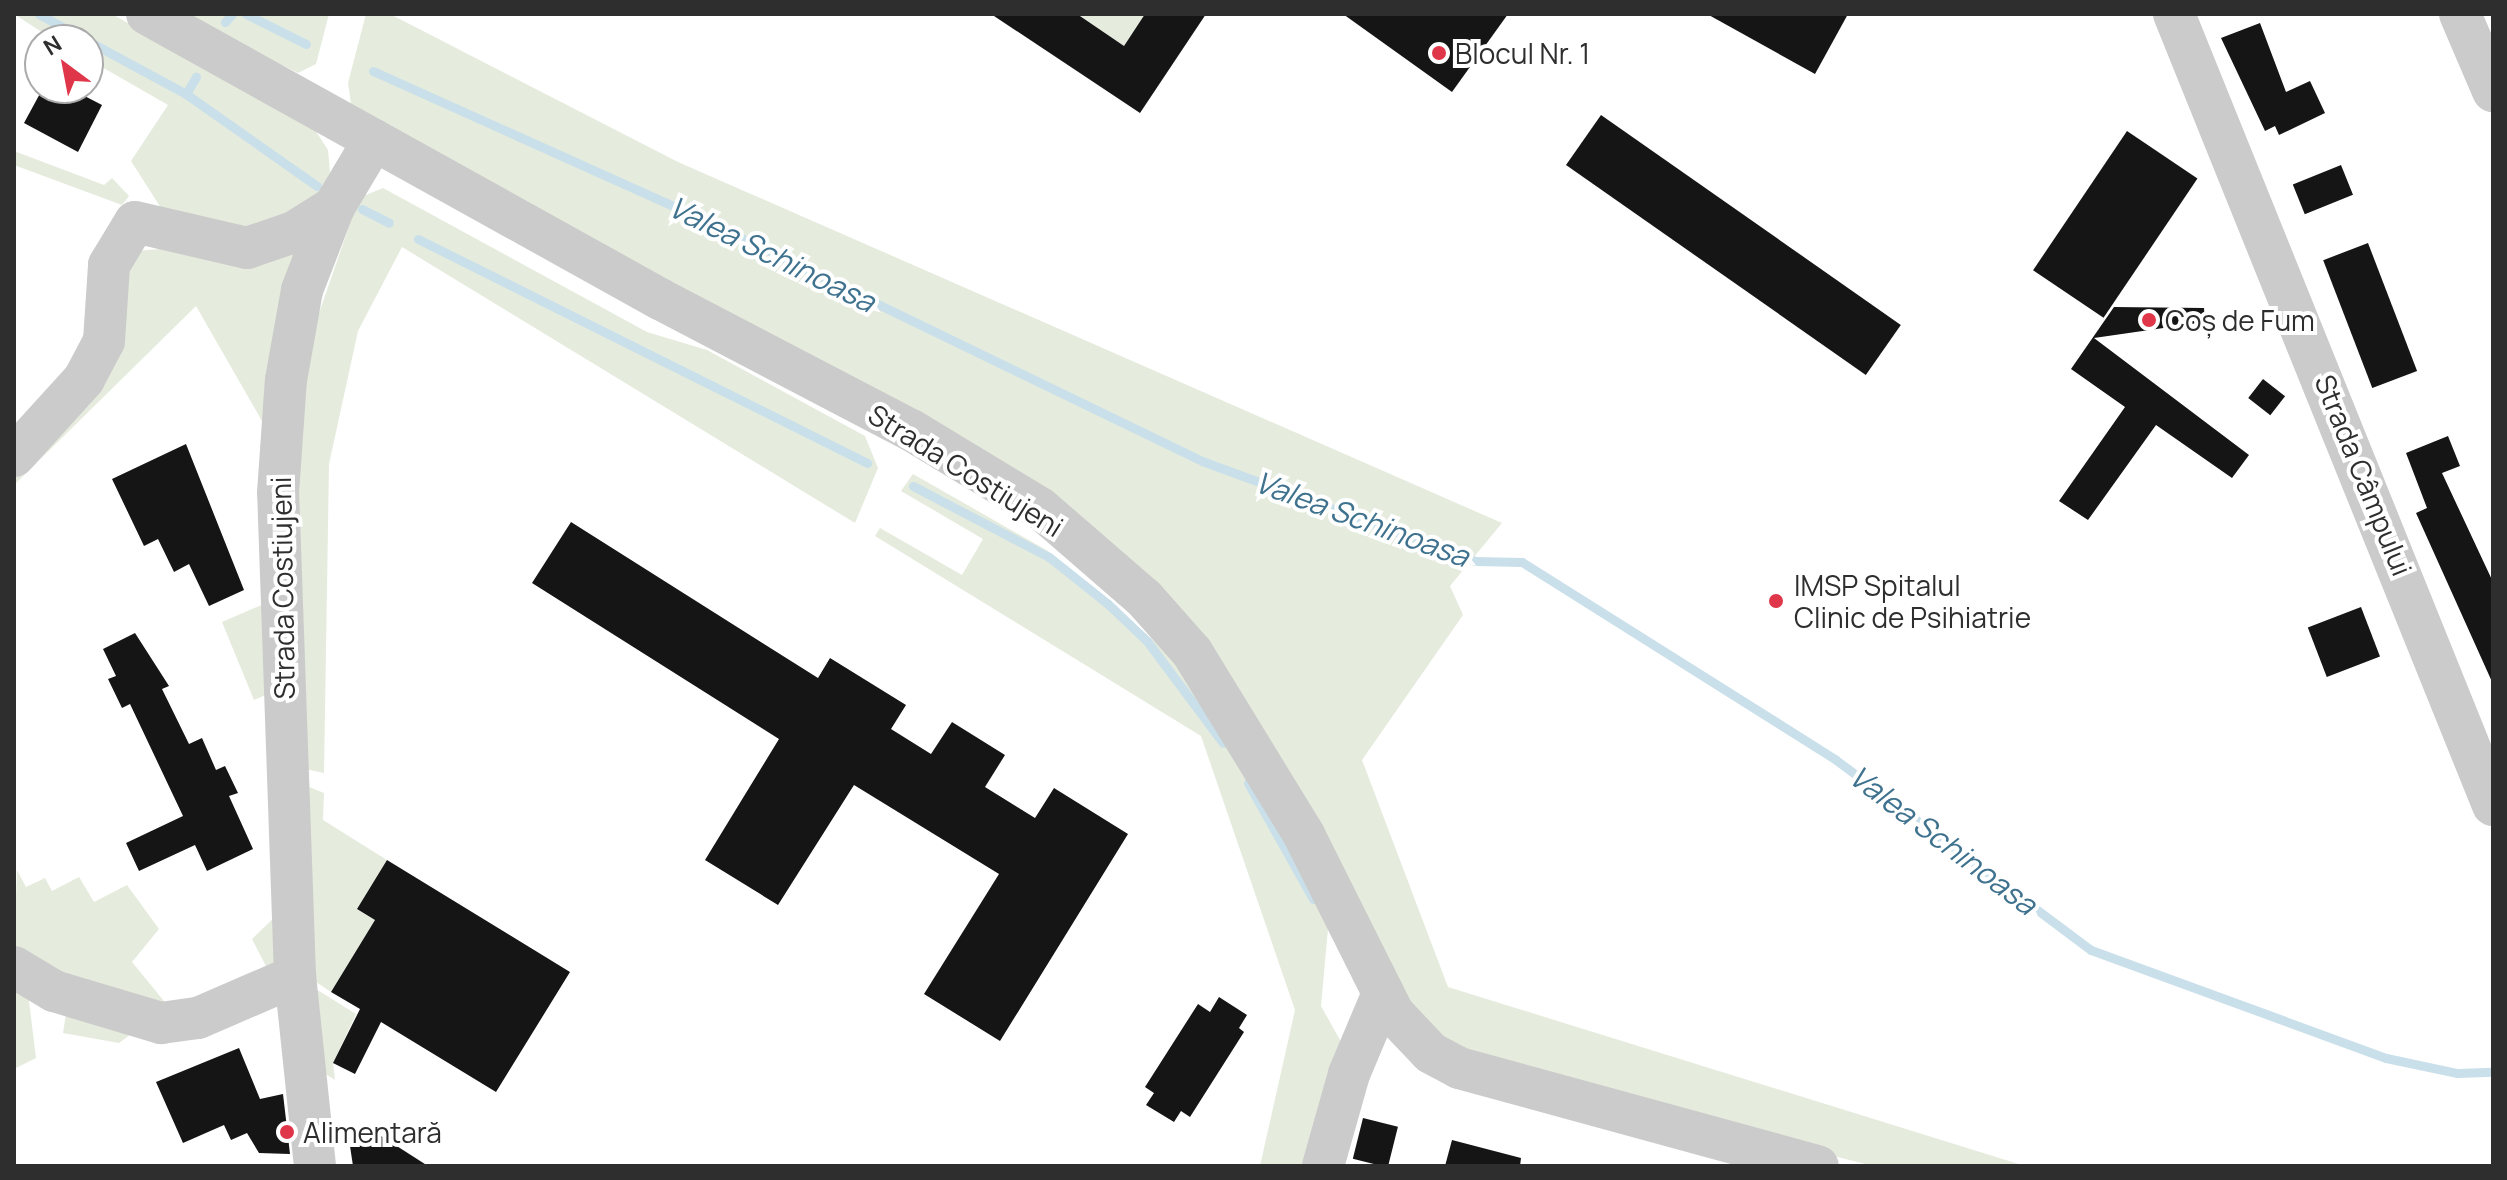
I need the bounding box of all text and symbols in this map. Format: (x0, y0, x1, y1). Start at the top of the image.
north arrow (24, 24, 104, 104)
text: N (38, 28, 67, 62)
place label: Blocul Nr. 1 (1455, 36, 1590, 70)
marker: Blocul Nr. 1 (1430, 44, 1448, 62)
water label: Valea Schinoasa (663, 189, 881, 319)
place label: Coș de Fum (2165, 303, 2315, 337)
marker: Coș de Fum (2140, 311, 2158, 329)
street label: Strada Câmpului (2308, 370, 2420, 580)
street label: Strada Costiujeni (863, 397, 1069, 543)
water label: Valea Schinoasa (1250, 464, 1474, 574)
street label: Strada Costiujeni (263, 476, 301, 700)
place label: IMSP Spitalul Clinic de Psihiatrie (1794, 568, 2031, 634)
marker: IMSP Spitalul Clinic de Psihiatrie (1765, 590, 1787, 612)
water label: Valea Schinoasa (1842, 758, 2044, 922)
place label: Alimentară (303, 1115, 442, 1149)
marker: Alimentară (278, 1123, 296, 1141)

